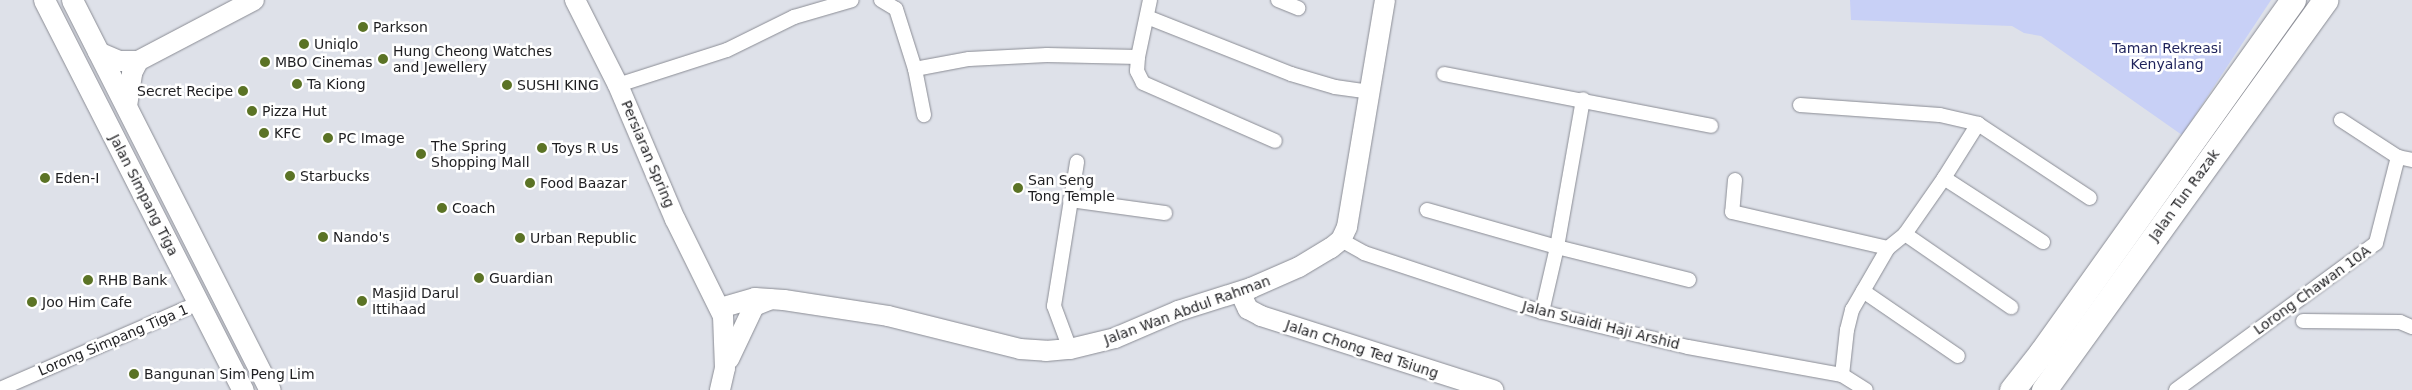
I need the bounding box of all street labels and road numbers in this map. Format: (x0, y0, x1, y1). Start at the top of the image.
street label: Persiaran Spring (618, 98, 678, 210)
street label: Jalan Simpang Tiga (106, 131, 182, 259)
street label: Jalan Tun Razak (2145, 146, 2223, 244)
street label: Lorong Chawan 10A (2250, 242, 2374, 338)
street label: Jalan Wan Abdul Rahman (1101, 272, 1273, 348)
street label: Jalan Suaidi Haji Arshid (1521, 297, 1681, 353)
street label: Lorong Simpang Tiga 1 (35, 301, 191, 379)
street label: Jalan Chong Ted Tsiung (1283, 316, 1441, 382)

